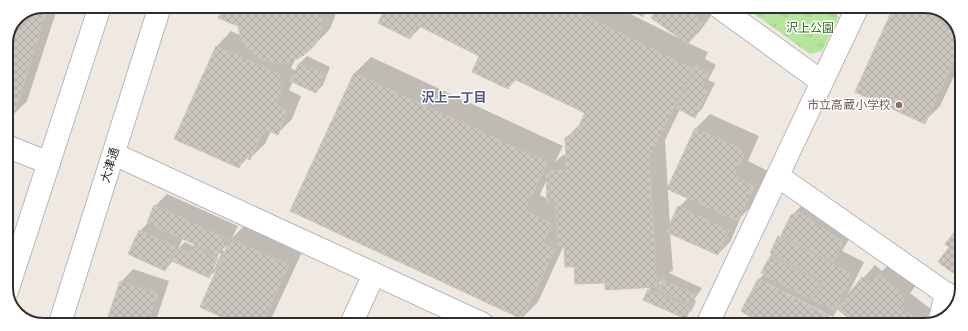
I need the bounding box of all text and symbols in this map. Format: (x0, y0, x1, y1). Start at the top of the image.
park label: 沢上公園 (786, 20, 834, 35)
district label: 沢上一丁目 (421, 89, 487, 106)
place label: 市立高蔵小学校 (807, 97, 891, 112)
marker: 市立高蔵小学校 (894, 100, 904, 110)
street label: 大津通 (97, 145, 122, 184)

